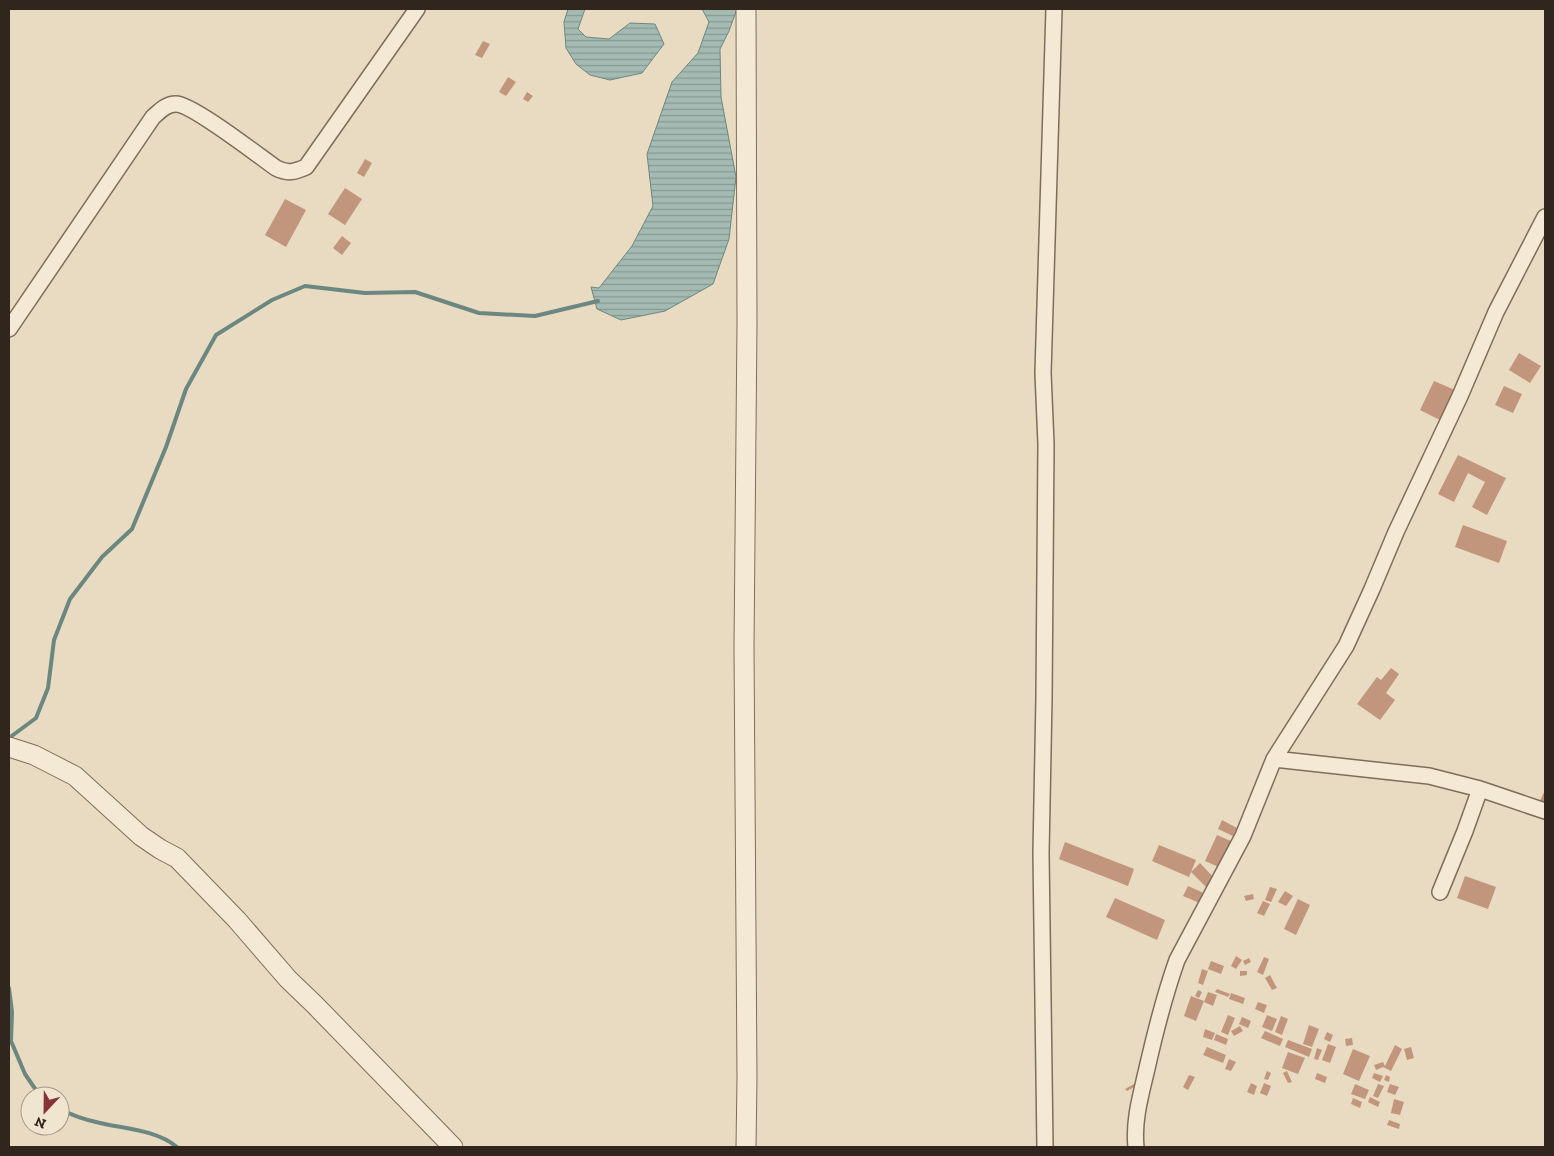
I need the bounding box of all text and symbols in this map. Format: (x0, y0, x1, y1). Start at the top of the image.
north arrow (20, 1086, 70, 1136)
text: N (32, 1113, 48, 1132)

